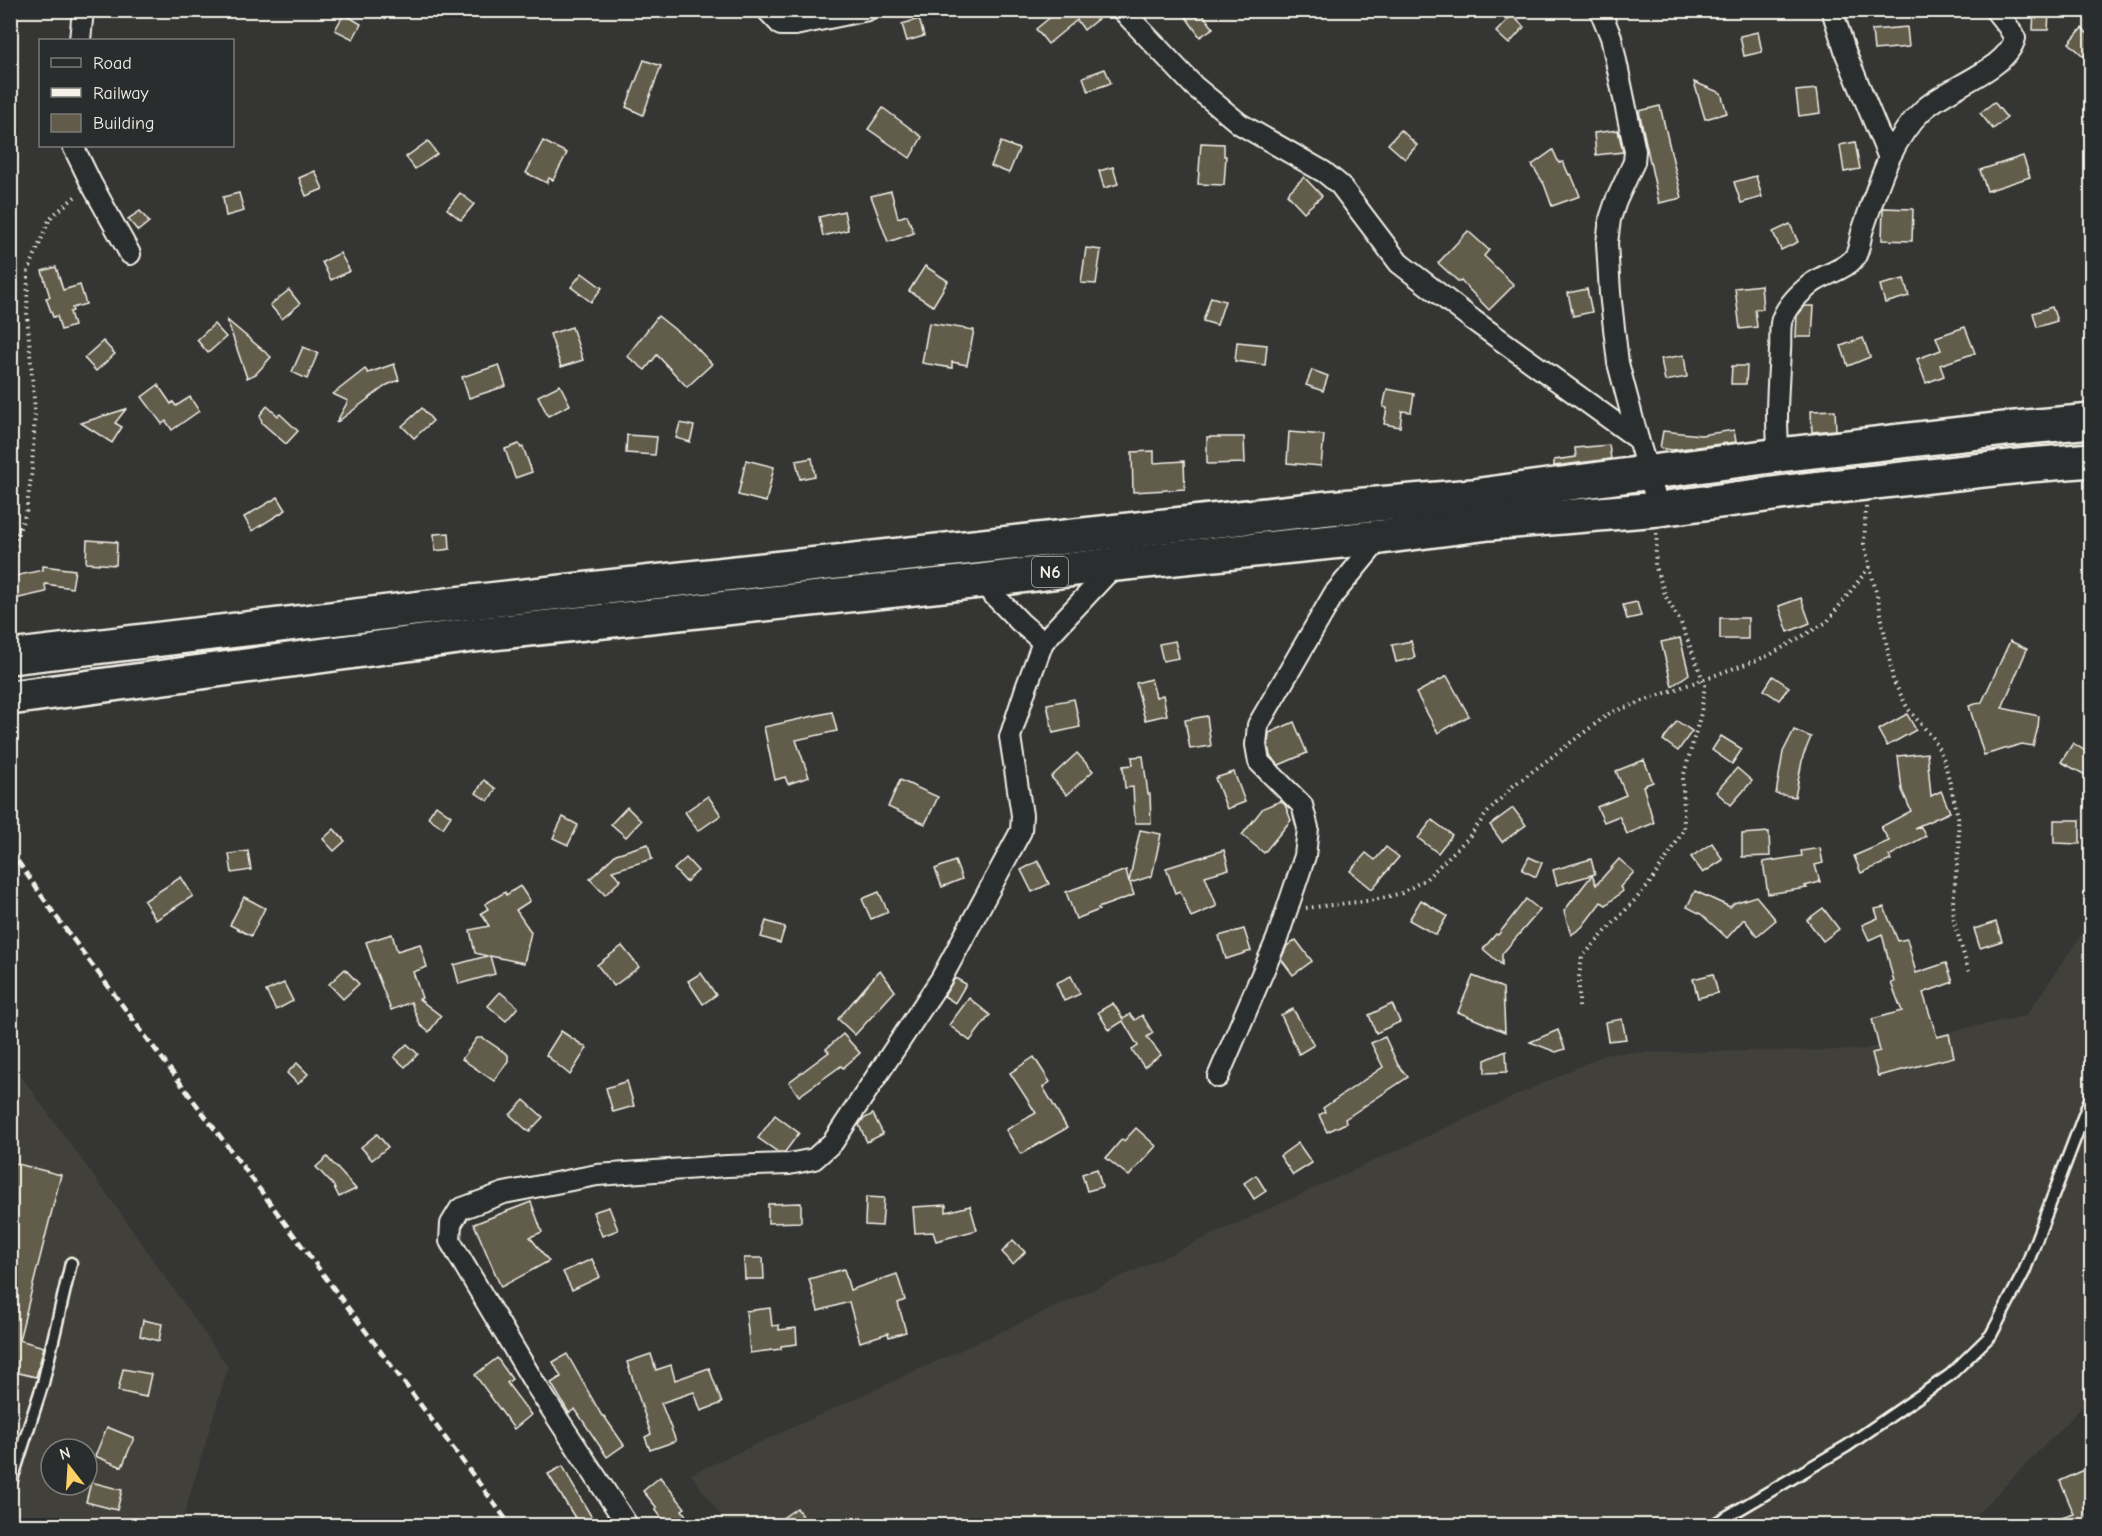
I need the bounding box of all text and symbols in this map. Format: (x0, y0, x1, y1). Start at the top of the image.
legend (39, 39, 234, 147)
text: Road (93, 53, 132, 74)
text: Railway (93, 83, 150, 104)
text: Building (93, 113, 155, 134)
road number: N6 (1032, 557, 1068, 587)
north arrow (39, 1437, 99, 1497)
text: N (57, 1443, 73, 1464)

